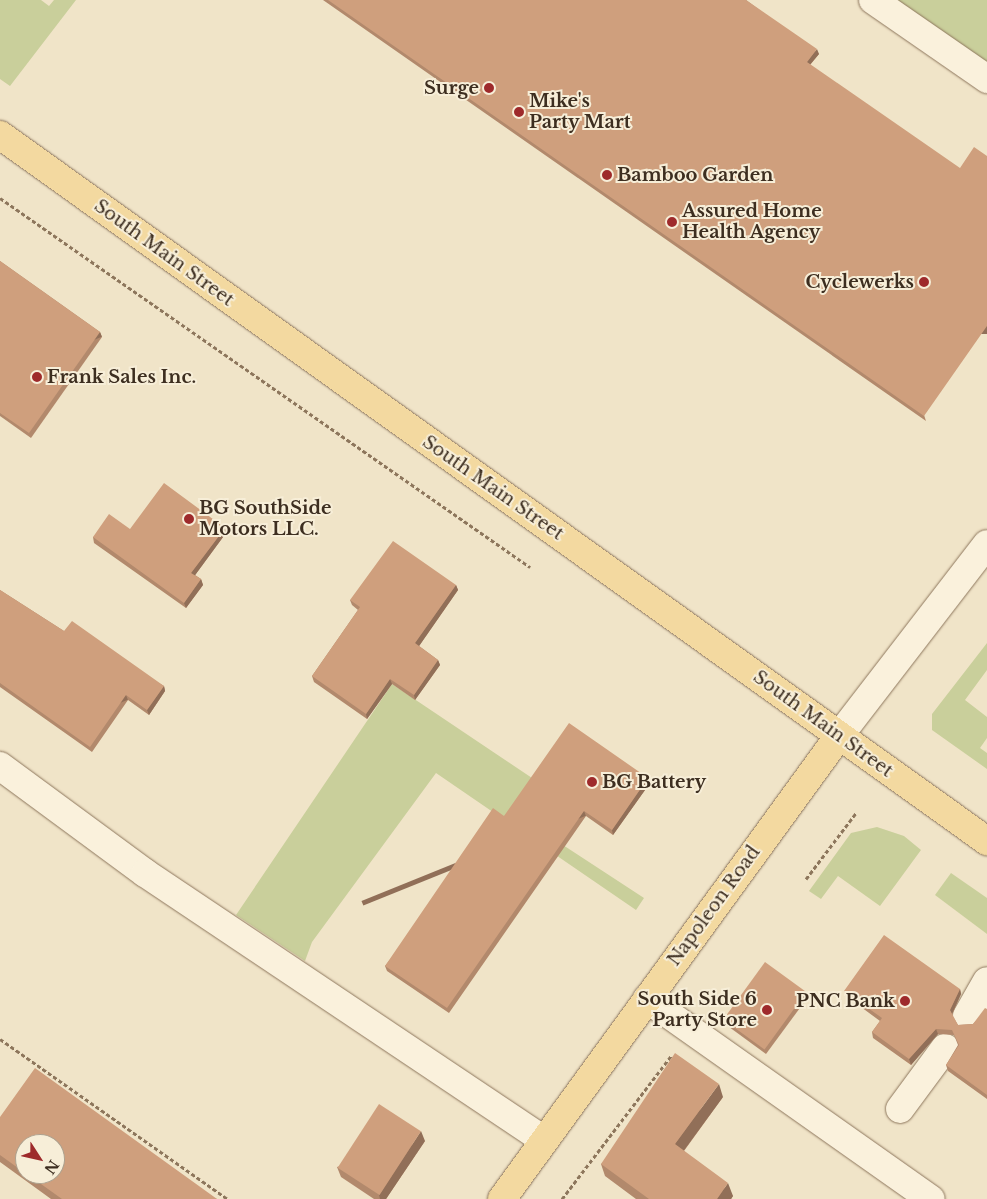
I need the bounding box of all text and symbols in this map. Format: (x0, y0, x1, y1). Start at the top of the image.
place label: Surge (424, 77, 479, 99)
marker: Surge (483, 82, 495, 94)
place label: Mike's Party Mart (529, 91, 631, 134)
marker: Mike's Party Mart (513, 106, 525, 118)
place label: Bamboo Garden (617, 164, 773, 186)
marker: Bamboo Garden (601, 169, 613, 181)
street label: South Main Street (90, 195, 238, 311)
place label: Assured Home Health Agency (682, 201, 822, 243)
marker: Assured Home Health Agency (666, 216, 678, 228)
place label: Cyclewerks (806, 271, 914, 293)
marker: Cyclewerks (918, 276, 930, 288)
place label: Frank Sales Inc. (47, 366, 197, 388)
marker: Frank Sales Inc. (31, 371, 43, 383)
street label: South Main Street (418, 431, 568, 545)
place label: BG SouthSide Motors LLC. (199, 498, 332, 540)
marker: BG SouthSide Motors LLC. (183, 513, 195, 525)
street label: South Main Street (749, 666, 897, 782)
place label: BG Battery (602, 771, 706, 793)
marker: BG Battery (586, 776, 598, 788)
street label: Napoleon Road (663, 842, 765, 970)
place label: South Side 6 Party Store (638, 989, 757, 1032)
place label: PNC Bank (796, 990, 895, 1012)
marker: PNC Bank (899, 995, 911, 1007)
marker: South Side 6 Party Store (761, 1004, 773, 1016)
north arrow (15, 1134, 65, 1184)
text: N (40, 1156, 63, 1178)

